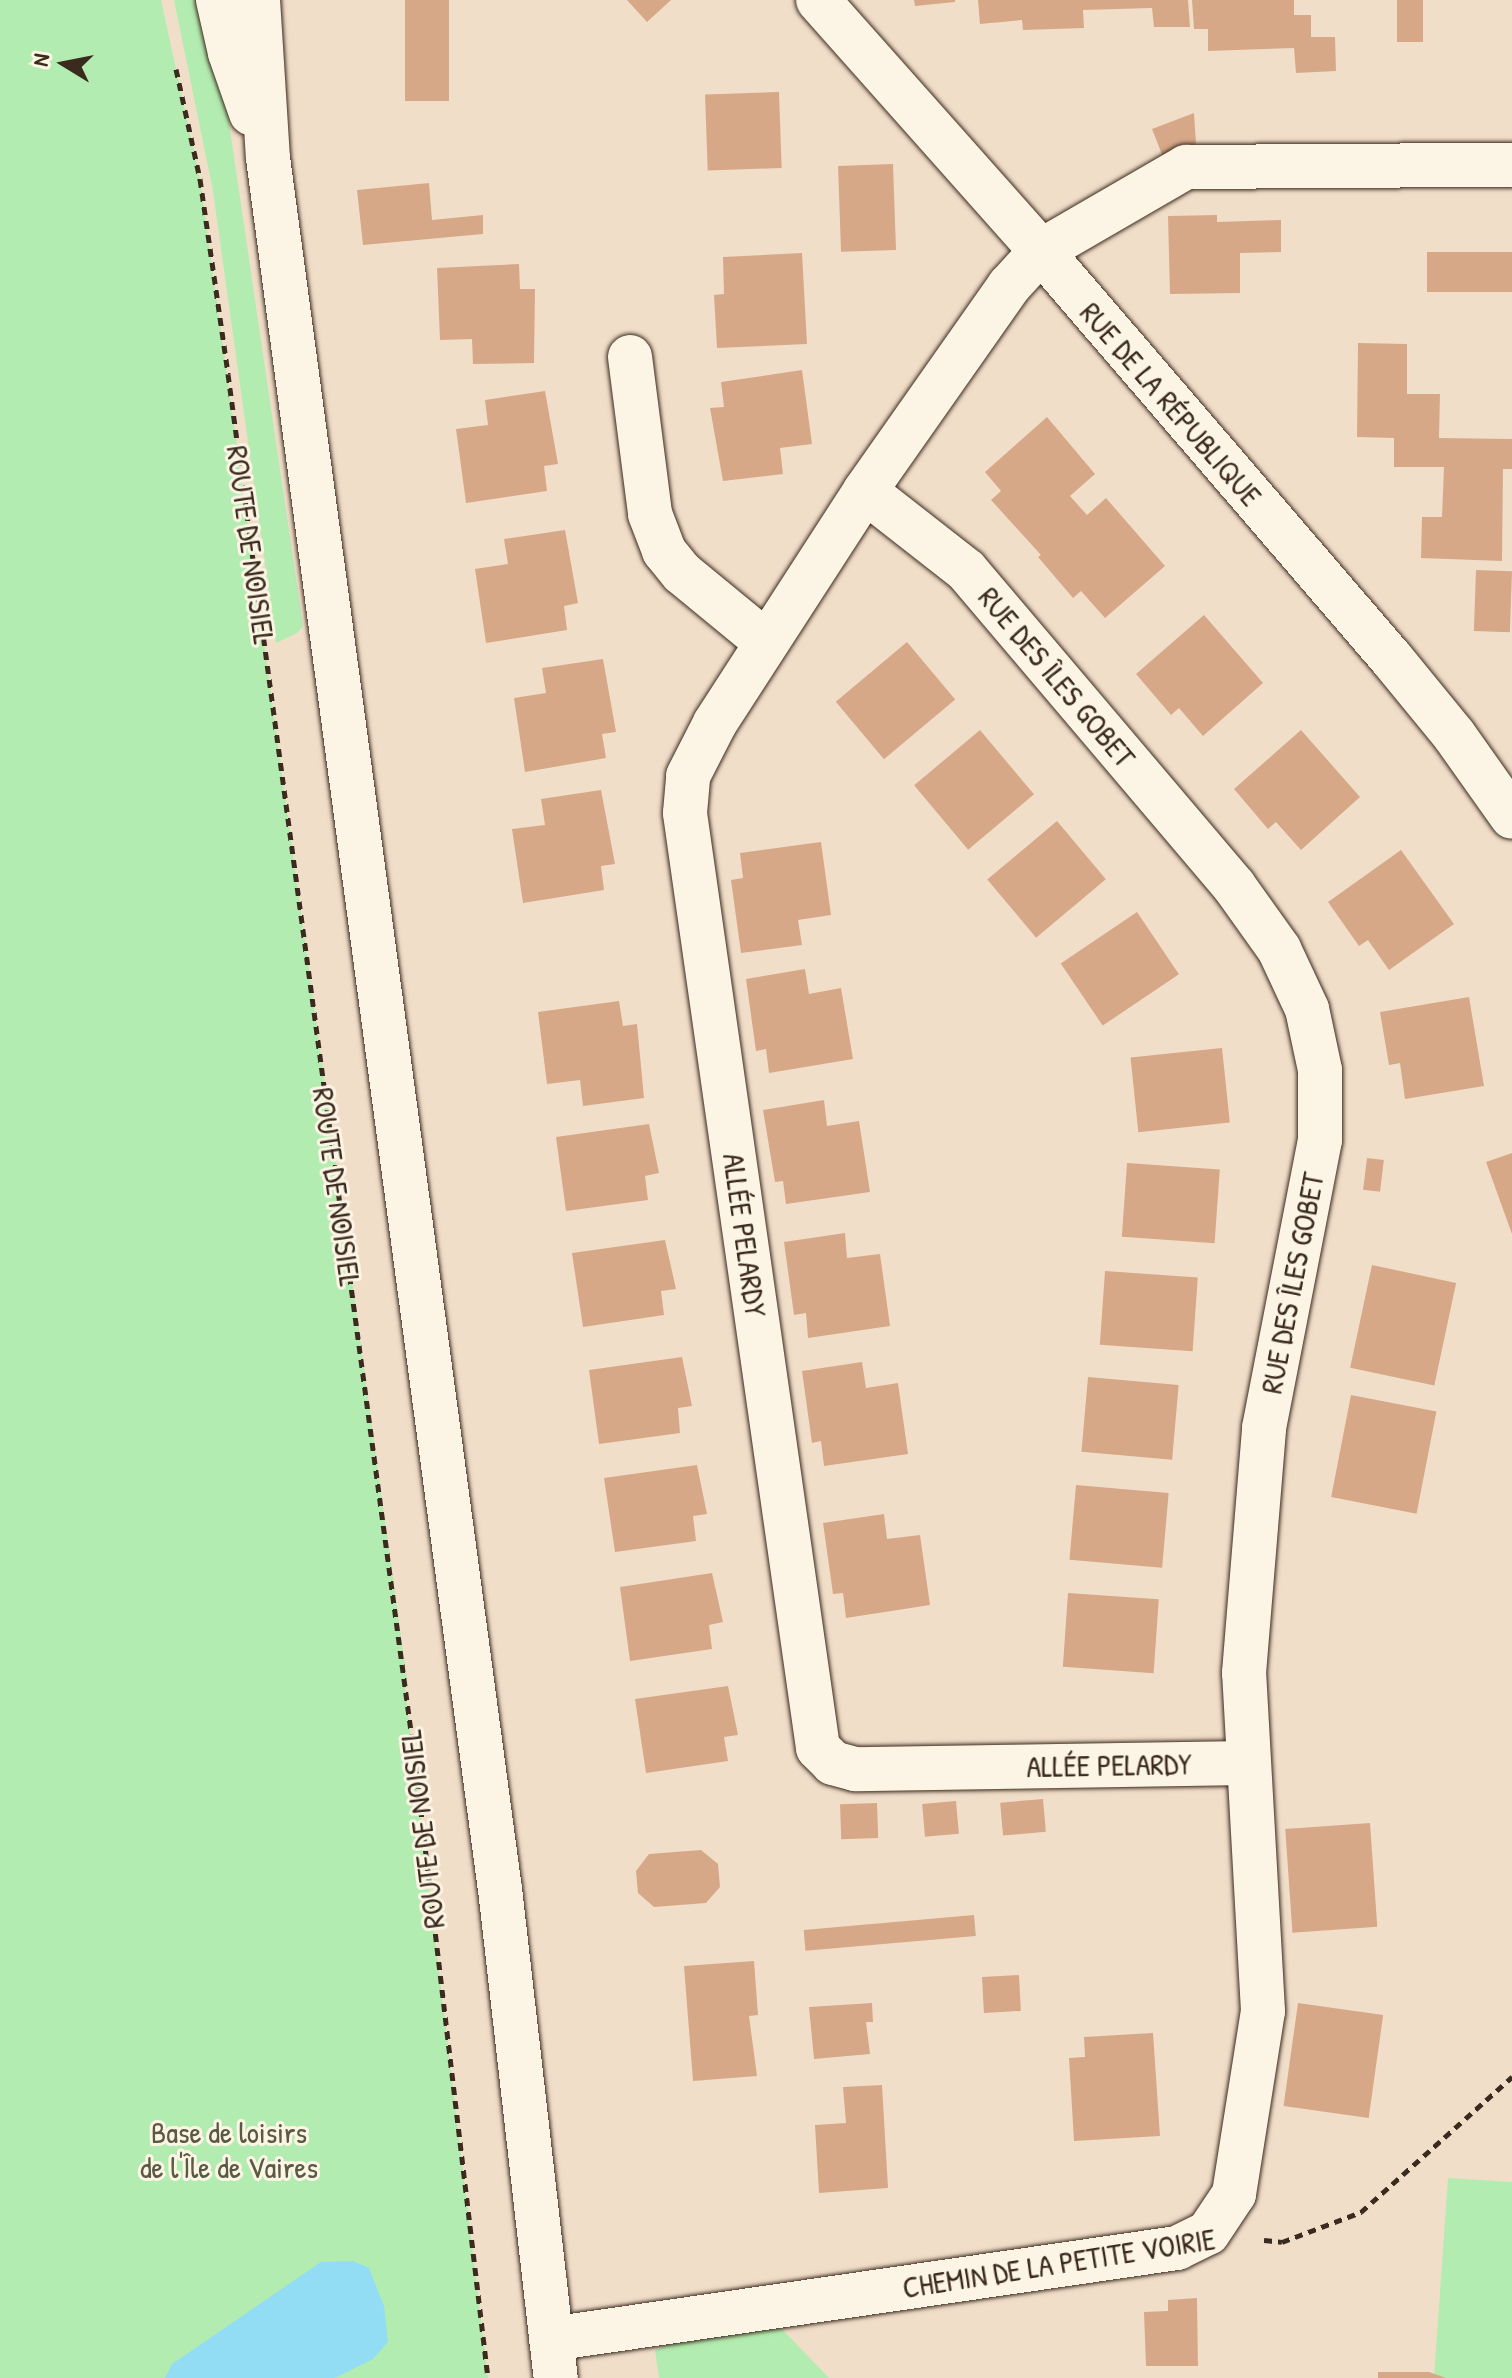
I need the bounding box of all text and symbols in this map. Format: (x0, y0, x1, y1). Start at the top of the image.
north arrow (24, 24, 104, 104)
text: N (25, 51, 56, 68)
street label: RUE DE LA RÉPUBLIQUE (1073, 295, 1269, 513)
street label: ROUTE DE NOISIEL (219, 443, 283, 647)
street label: RUE DES ÎLES GOBET (971, 580, 1143, 774)
street label: ROUTE DE NOISIEL (305, 1085, 369, 1289)
street label: ALLÉE PELARDY (716, 1151, 774, 1319)
street label: RUE DES ÎLES GOBET (1253, 1170, 1331, 1396)
street label: ROUTE DE NOISIEL (392, 1727, 452, 1931)
street label: ALLÉE PELARDY (1026, 1746, 1192, 1784)
park label: Base de loisirs de l'Île de Vaires (140, 2114, 318, 2184)
street label: CHEMIN DE LA PETITE VOIRIE (900, 2220, 1218, 2306)

